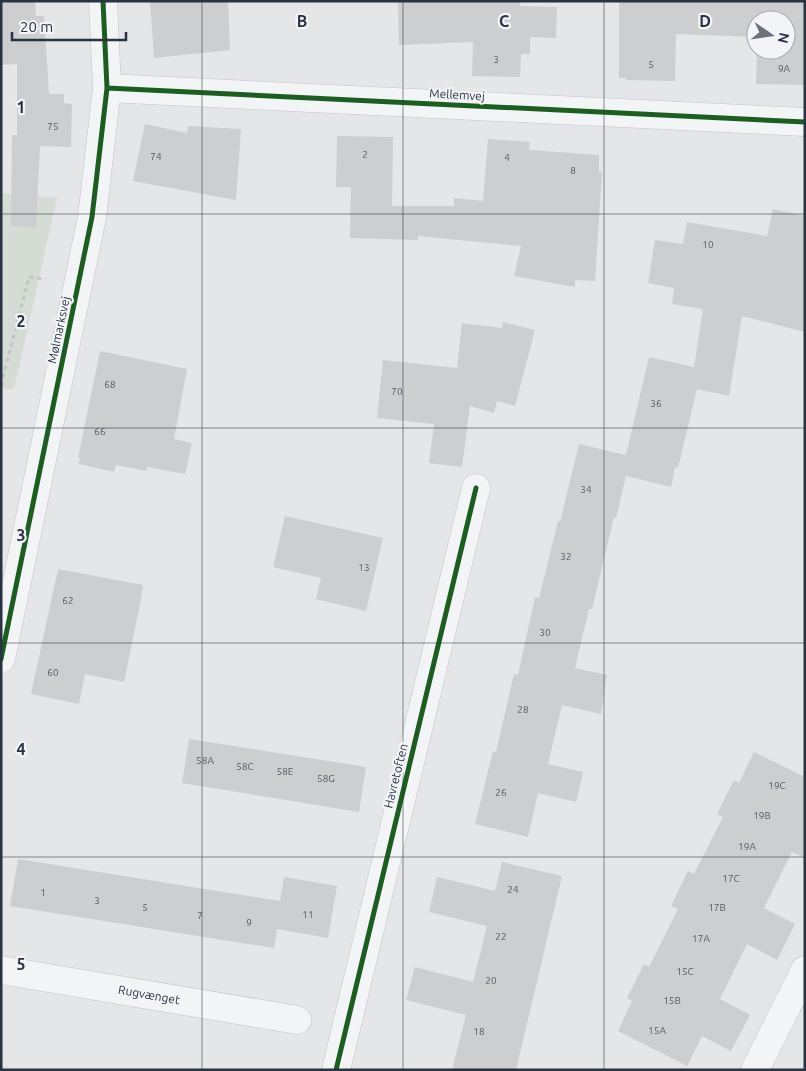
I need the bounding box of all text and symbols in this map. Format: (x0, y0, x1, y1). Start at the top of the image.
scale bar (12, 10, 126, 42)
north arrow (746, 10, 796, 60)
text: B (297, 12, 307, 30)
text: C (499, 12, 509, 30)
text: D (699, 12, 711, 30)
text: 20 m (20, 18, 53, 35)
text: N (775, 31, 793, 45)
house number: 3 (493, 54, 499, 65)
house number: 5 (648, 59, 654, 70)
house number: 9A (778, 63, 791, 74)
street label: Mellemvej (429, 87, 485, 102)
text: 1 (16, 98, 26, 116)
house number: 75 (47, 121, 59, 132)
house number: 2 (362, 149, 368, 160)
house number: 74 (150, 151, 162, 162)
house number: 4 (504, 152, 510, 163)
house number: 8 (570, 165, 576, 176)
house number: 10 (702, 239, 714, 250)
street label: Mølmarksvej (45, 295, 72, 365)
text: 2 (16, 312, 26, 330)
house number: 68 (104, 379, 116, 390)
house number: 70 (391, 386, 403, 397)
house number: 36 (650, 398, 662, 409)
house number: 66 (94, 426, 106, 437)
house number: 34 (580, 484, 592, 495)
text: 3 (16, 526, 26, 544)
house number: 32 (560, 551, 572, 562)
house number: 13 (358, 562, 370, 573)
house number: 62 (62, 595, 74, 606)
house number: 30 (539, 627, 551, 638)
house number: 60 (47, 667, 59, 678)
house number: 28 (517, 704, 529, 715)
text: 4 (16, 740, 26, 758)
street label: Havretoften (381, 742, 410, 809)
house number: 58A (196, 755, 214, 766)
house number: 58C (236, 761, 254, 772)
house number: 58E (277, 766, 294, 777)
house number: 58G (317, 773, 335, 784)
house number: 19C (768, 780, 786, 791)
house number: 26 (495, 787, 507, 798)
house number: 19B (753, 810, 771, 821)
house number: 19A (738, 841, 756, 852)
house number: 17C (722, 873, 740, 884)
house number: 24 (507, 884, 519, 895)
house number: 1 (40, 887, 46, 898)
house number: 3 (94, 895, 100, 906)
house number: 5 (142, 902, 148, 913)
house number: 17B (708, 902, 726, 913)
house number: 11 (302, 909, 314, 920)
house number: 7 (197, 910, 203, 921)
house number: 9 (246, 917, 252, 928)
house number: 22 (495, 931, 507, 942)
house number: 17A (692, 933, 710, 944)
text: 5 (16, 955, 26, 973)
house number: 15C (676, 966, 694, 977)
house number: 20 (485, 975, 497, 986)
street label: Rugvænget (117, 983, 181, 1006)
house number: 15B (663, 995, 681, 1006)
house number: 15A (648, 1025, 666, 1036)
house number: 18 (473, 1026, 485, 1037)

